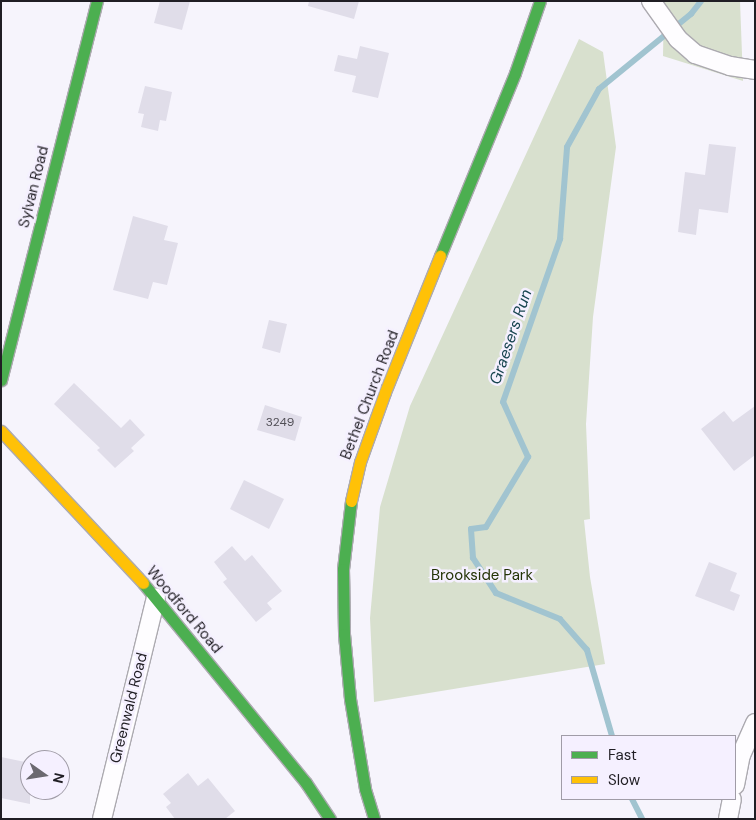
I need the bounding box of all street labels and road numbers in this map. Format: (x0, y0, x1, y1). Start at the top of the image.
street label: Sylvan Road (15, 144, 53, 230)
street label: Bethel Church Road (337, 328, 403, 462)
street label: Woodford Road (142, 563, 226, 657)
street label: Greenwald Road (107, 651, 151, 765)

